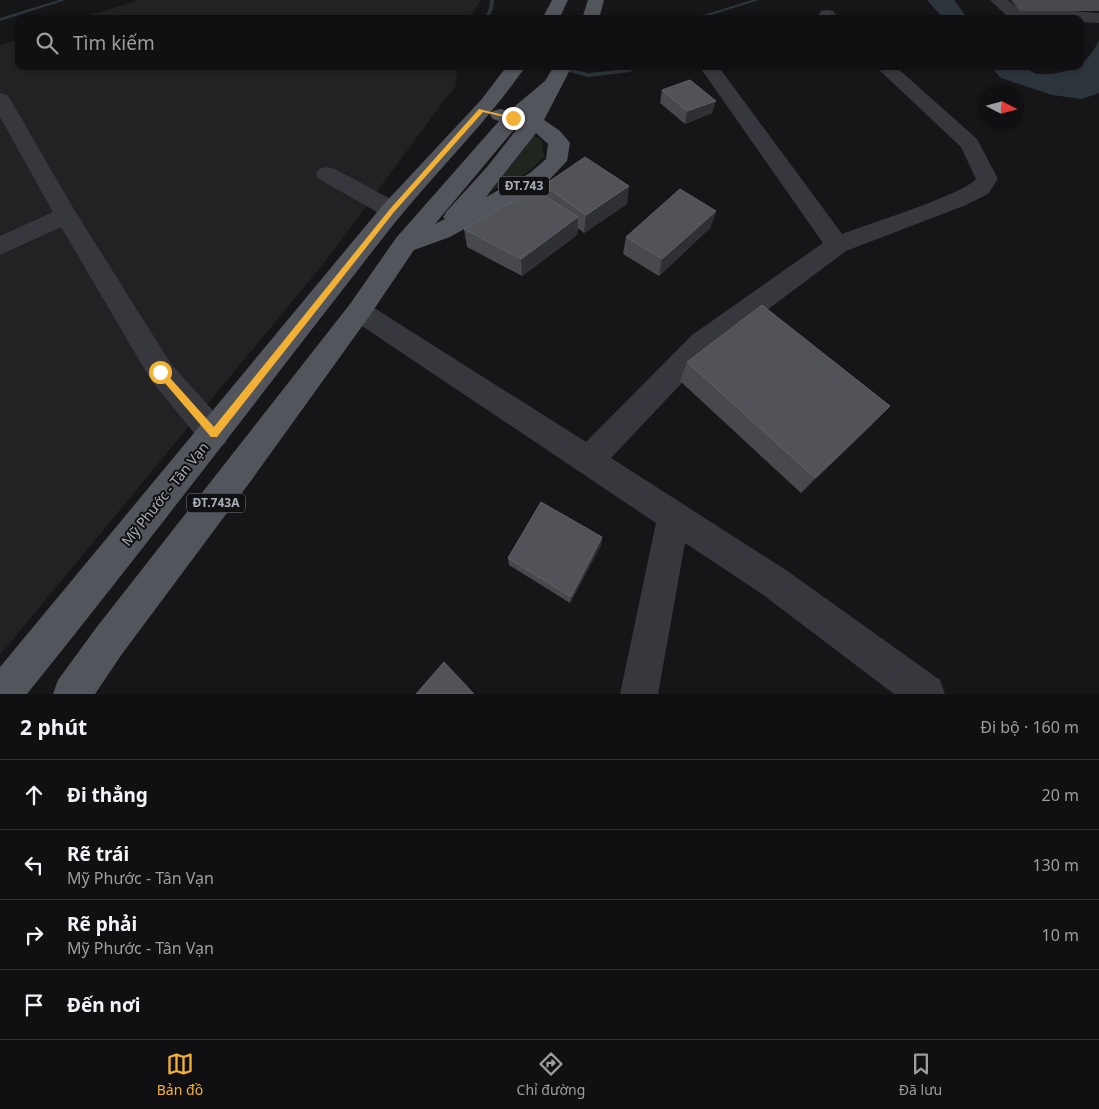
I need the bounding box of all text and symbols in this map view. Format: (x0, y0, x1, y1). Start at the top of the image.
search box (15, 15, 1084, 70)
icon: search (33, 29, 61, 57)
text: Tìm kiếm (73, 30, 155, 56)
north arrow (979, 85, 1024, 130)
route end (502, 107, 525, 130)
road number: ĐT.743 (499, 177, 549, 196)
route start (149, 361, 172, 384)
street label: Mỹ Phước - Tân Vạn (117, 438, 212, 550)
road number: ĐT.743A (187, 493, 245, 512)
text: 2 phút (20, 713, 87, 741)
text: Đi bộ · 160 m (980, 716, 1079, 738)
icon: ahead (20, 781, 48, 809)
text: Đi thẳng (67, 782, 148, 808)
text: 20 m (1042, 784, 1079, 806)
text: Rẽ trái (67, 841, 129, 867)
icon: left (20, 851, 48, 879)
text: 130 m (1032, 854, 1079, 876)
text: Mỹ Phước - Tân Vạn (67, 867, 214, 889)
text: Rẽ phải (67, 911, 137, 937)
icon: right (20, 921, 48, 949)
text: 10 m (1042, 924, 1079, 946)
text: Mỹ Phước - Tân Vạn (67, 937, 214, 959)
icon: arrive (20, 991, 48, 1019)
text: Đến nơi (67, 992, 141, 1018)
tab: Bản đồ (157, 1050, 203, 1099)
tab: Chỉ đường (517, 1050, 585, 1099)
tab: Đã lưu (899, 1050, 942, 1099)

